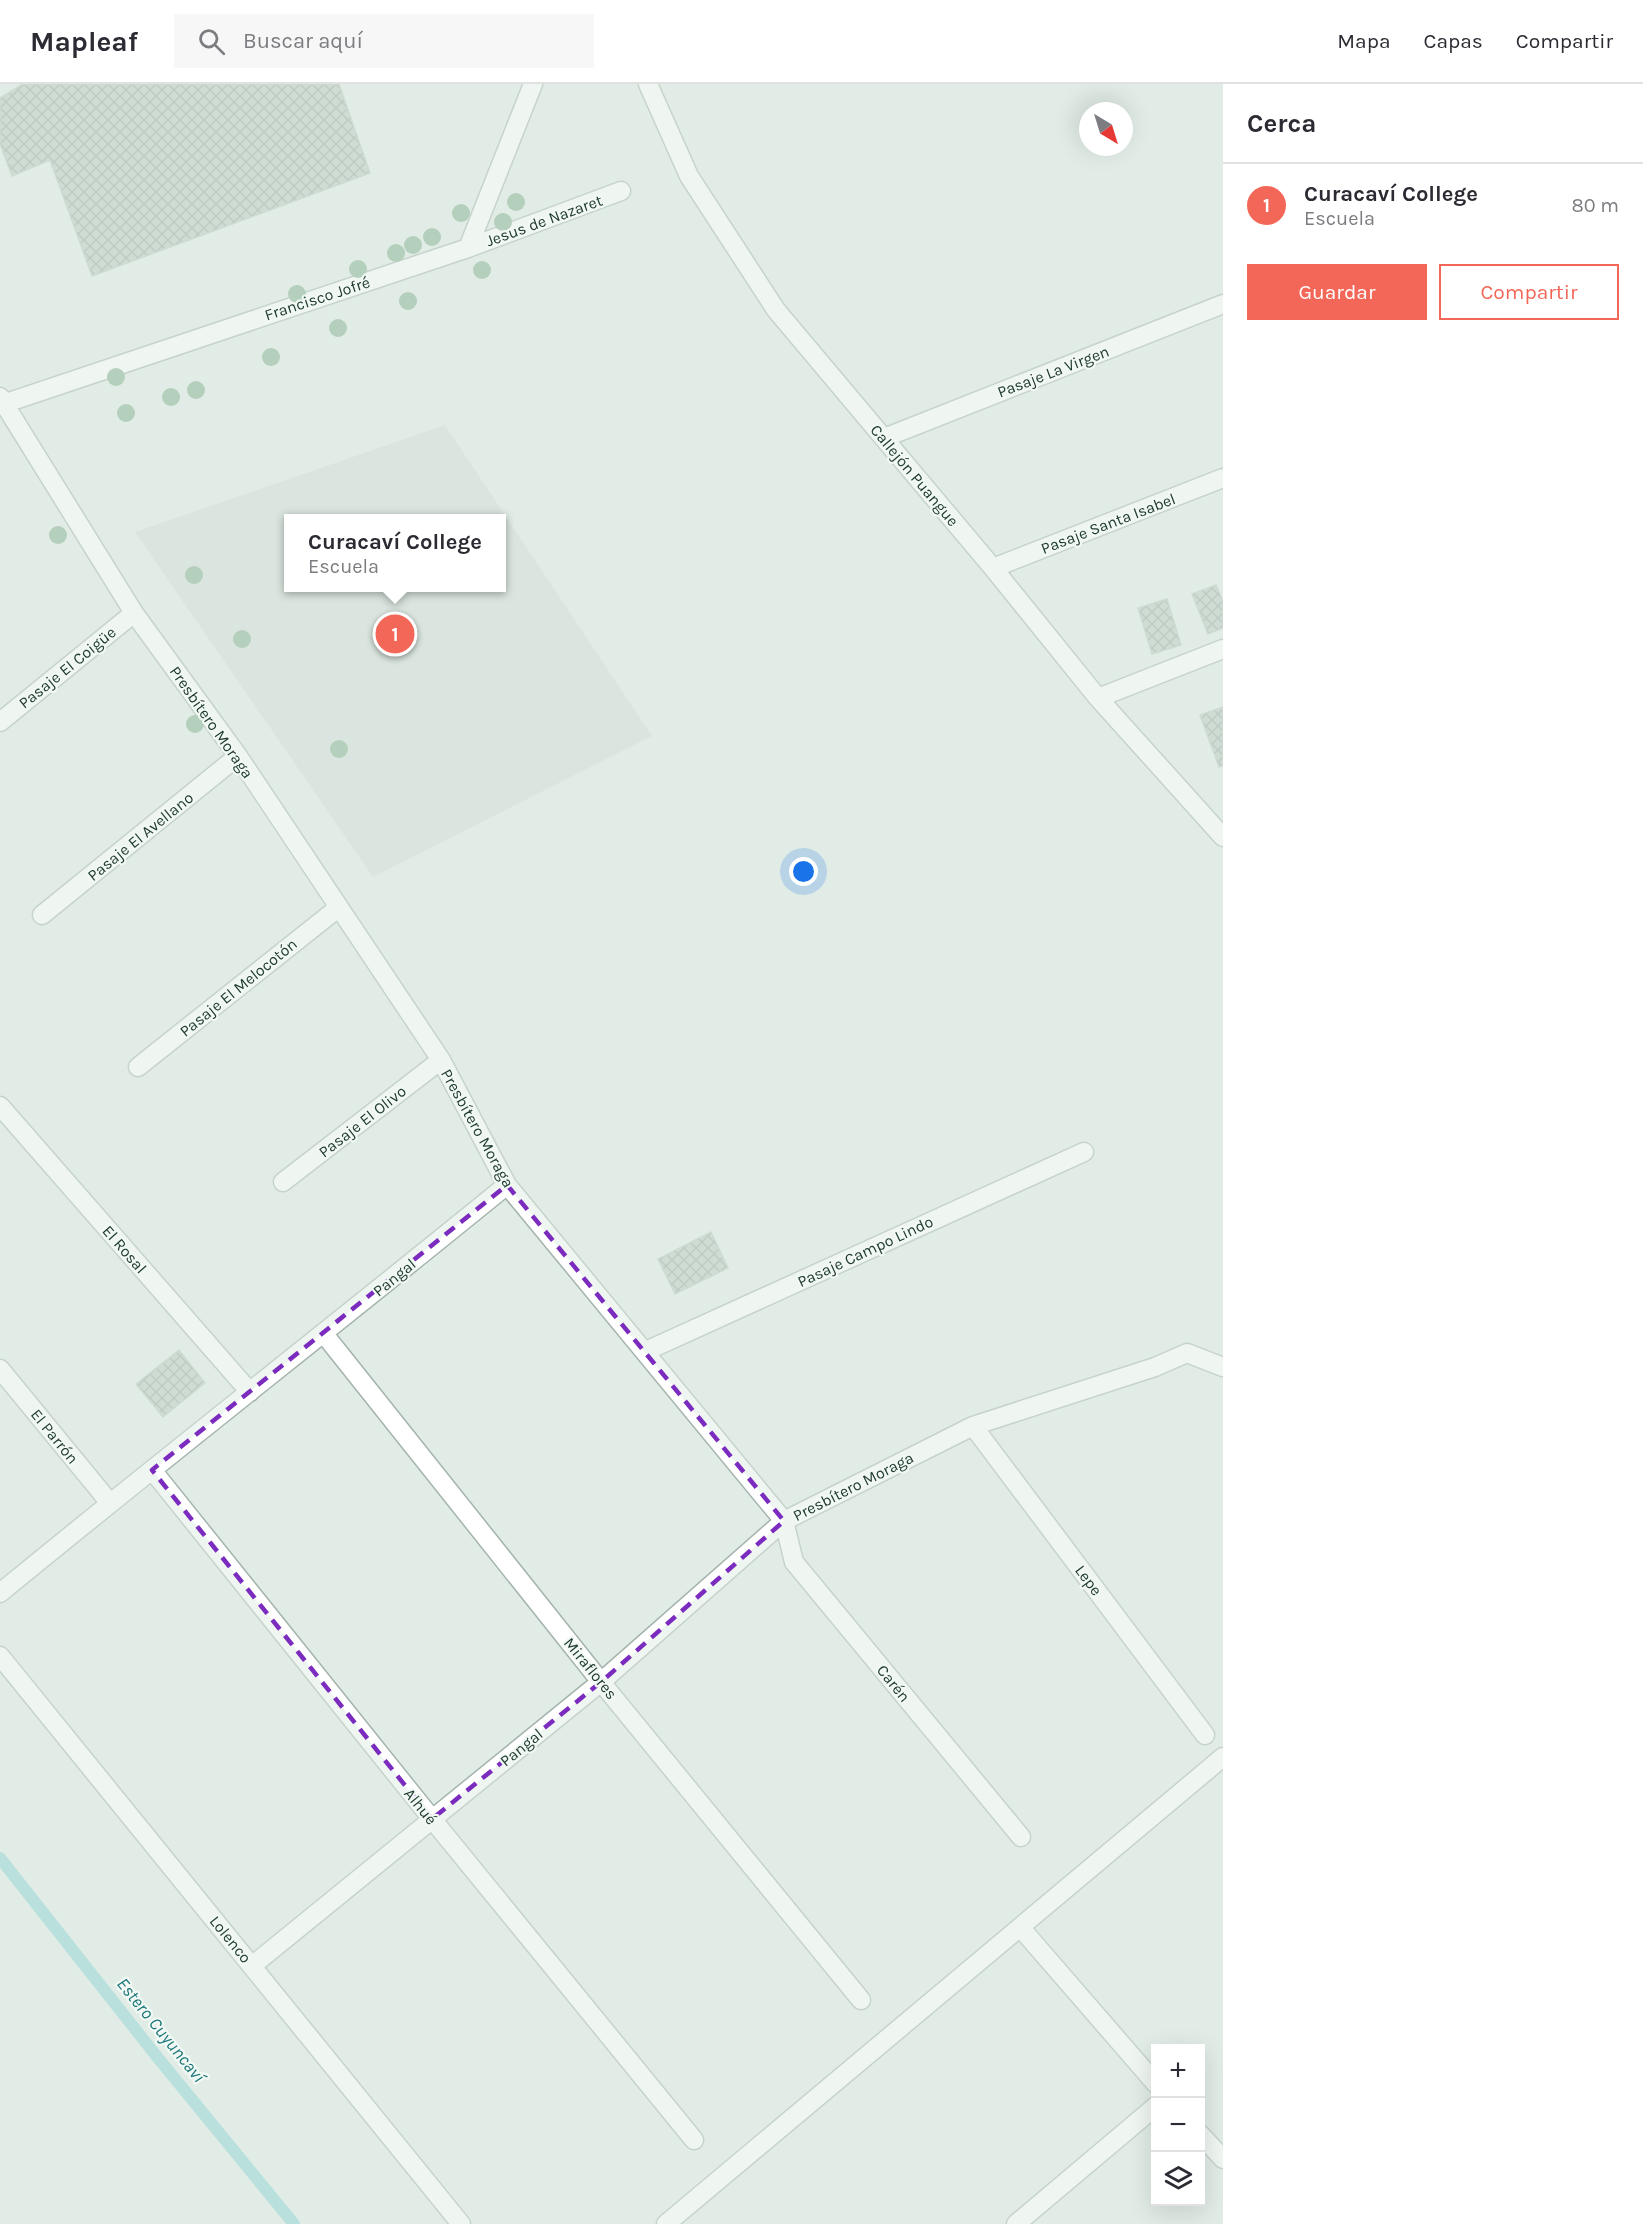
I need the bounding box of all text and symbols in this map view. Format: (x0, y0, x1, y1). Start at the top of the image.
search box (174, 14, 594, 68)
text: Mapleaf (30, 25, 138, 58)
icon: search (195, 25, 228, 58)
text: Buscar aquí (243, 28, 363, 54)
text: Mapa (1337, 29, 1391, 53)
text: Capas (1424, 29, 1483, 53)
text: Compartir (1516, 29, 1613, 53)
north arrow (1079, 102, 1133, 156)
text: Cerca (1247, 108, 1316, 139)
text: Curacaví College (1304, 181, 1478, 207)
street label: Jesus de Nazaret (483, 191, 605, 250)
text: 1 (1263, 194, 1270, 217)
text: 80 m (1571, 194, 1619, 217)
text: Escuela (1304, 207, 1375, 230)
button: Guardar (1247, 264, 1427, 320)
button: Compartir (1439, 264, 1619, 320)
street label: Francisco Jofré (262, 273, 372, 324)
street label: Pasaje La Virgen (995, 341, 1112, 402)
street label: Callejón Puangue (867, 421, 963, 530)
street label: Pasaje Santa Isabel (1038, 489, 1178, 558)
popup (284, 514, 506, 592)
text: Curacaví College (308, 529, 482, 555)
text: Escuela (308, 555, 379, 578)
pin: 1 (376, 612, 414, 656)
street label: Pasaje El Coigüe (15, 622, 120, 712)
street label: Presbítero Moraga (166, 662, 257, 782)
street label: Pasaje El Avellano (84, 788, 197, 885)
your location (789, 857, 818, 886)
street label: Pasaje El Melocotón (176, 934, 301, 1041)
street label: Presbítero Moraga (437, 1066, 518, 1191)
street label: Pasaje El Olivo (315, 1081, 410, 1161)
street label: Pasaje Campo Lindo (794, 1212, 936, 1291)
street label: El Rosal (99, 1221, 151, 1277)
street label: Pangal (369, 1254, 420, 1300)
street label: El Parrón (27, 1405, 82, 1468)
street label: Presbítero Moraga (790, 1448, 917, 1525)
street label: Lepe (1071, 1561, 1106, 1599)
street label: Miraflores (560, 1634, 621, 1703)
street label: Carén (873, 1661, 914, 1706)
street label: Pangal (496, 1724, 547, 1770)
street label: Alhué (400, 1784, 441, 1828)
street label: Lolenco (206, 1912, 255, 1967)
water label: Estero Cuyuncaví (112, 1973, 211, 2089)
map controls (1151, 2044, 1205, 2206)
button: + (1151, 2044, 1205, 2098)
button: − (1151, 2098, 1205, 2152)
button: layers (1151, 2152, 1205, 2206)

